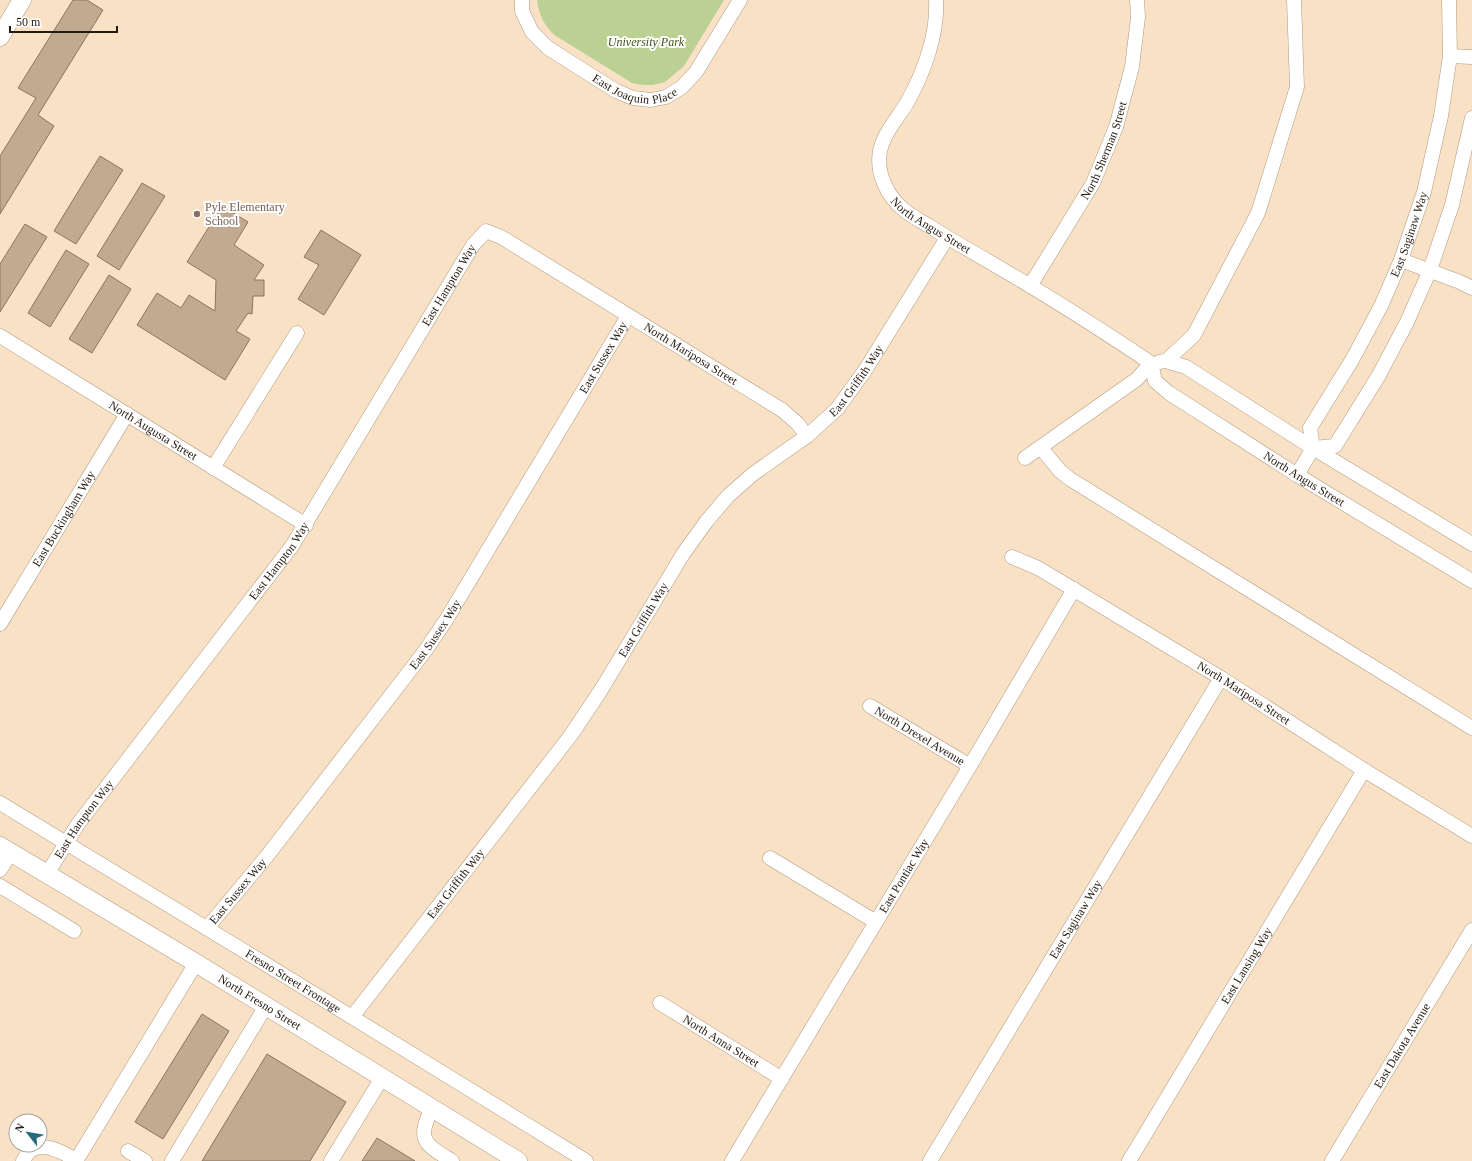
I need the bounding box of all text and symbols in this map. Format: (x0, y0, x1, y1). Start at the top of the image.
scale bar (10, 8, 117, 34)
text: 50 m (16, 15, 41, 29)
park label: University Park (608, 35, 685, 49)
street label: East Joaquin Place (590, 71, 680, 107)
street label: North Sherman Street (1078, 99, 1130, 202)
street label: East Saginaw Way (1387, 190, 1431, 279)
street label: North Angus Street (888, 194, 974, 257)
place label: Pyle Elementary School (205, 200, 285, 228)
marker: Pyle Elementary School (192, 209, 202, 219)
street label: East Hampton Way (419, 242, 479, 329)
street label: East Sussex Way (576, 319, 630, 396)
street label: North Mariposa Street (641, 320, 741, 388)
street label: East Griffith Way (826, 342, 886, 420)
street label: North Augusta Street (106, 398, 201, 464)
street label: North Angus Street (1261, 448, 1348, 510)
street label: East Buckingham Way (29, 468, 98, 569)
street label: East Hampton Way (246, 519, 312, 603)
street label: East Griffith Way (615, 580, 671, 660)
street label: East Sussex Way (406, 597, 464, 672)
street label: North Mariposa Street (1195, 658, 1293, 728)
street label: North Drexel Avenue (872, 703, 967, 768)
street label: East Hampton Way (51, 777, 116, 861)
street label: East Pontiac Way (876, 836, 932, 915)
street label: East Griffith Way (424, 846, 487, 921)
street label: East Sussex Way (206, 855, 269, 927)
street label: East Saginaw Way (1046, 877, 1105, 961)
street label: East Lansing Way (1218, 925, 1275, 1006)
street label: Fresno Street Frontage (243, 946, 343, 1016)
street label: North Fresno Street (216, 971, 304, 1033)
street label: East Dakota Avenue (1371, 1000, 1433, 1091)
street label: North Anna Street (680, 1012, 762, 1070)
north arrow (8, 1113, 48, 1153)
text: N (12, 1121, 27, 1134)

